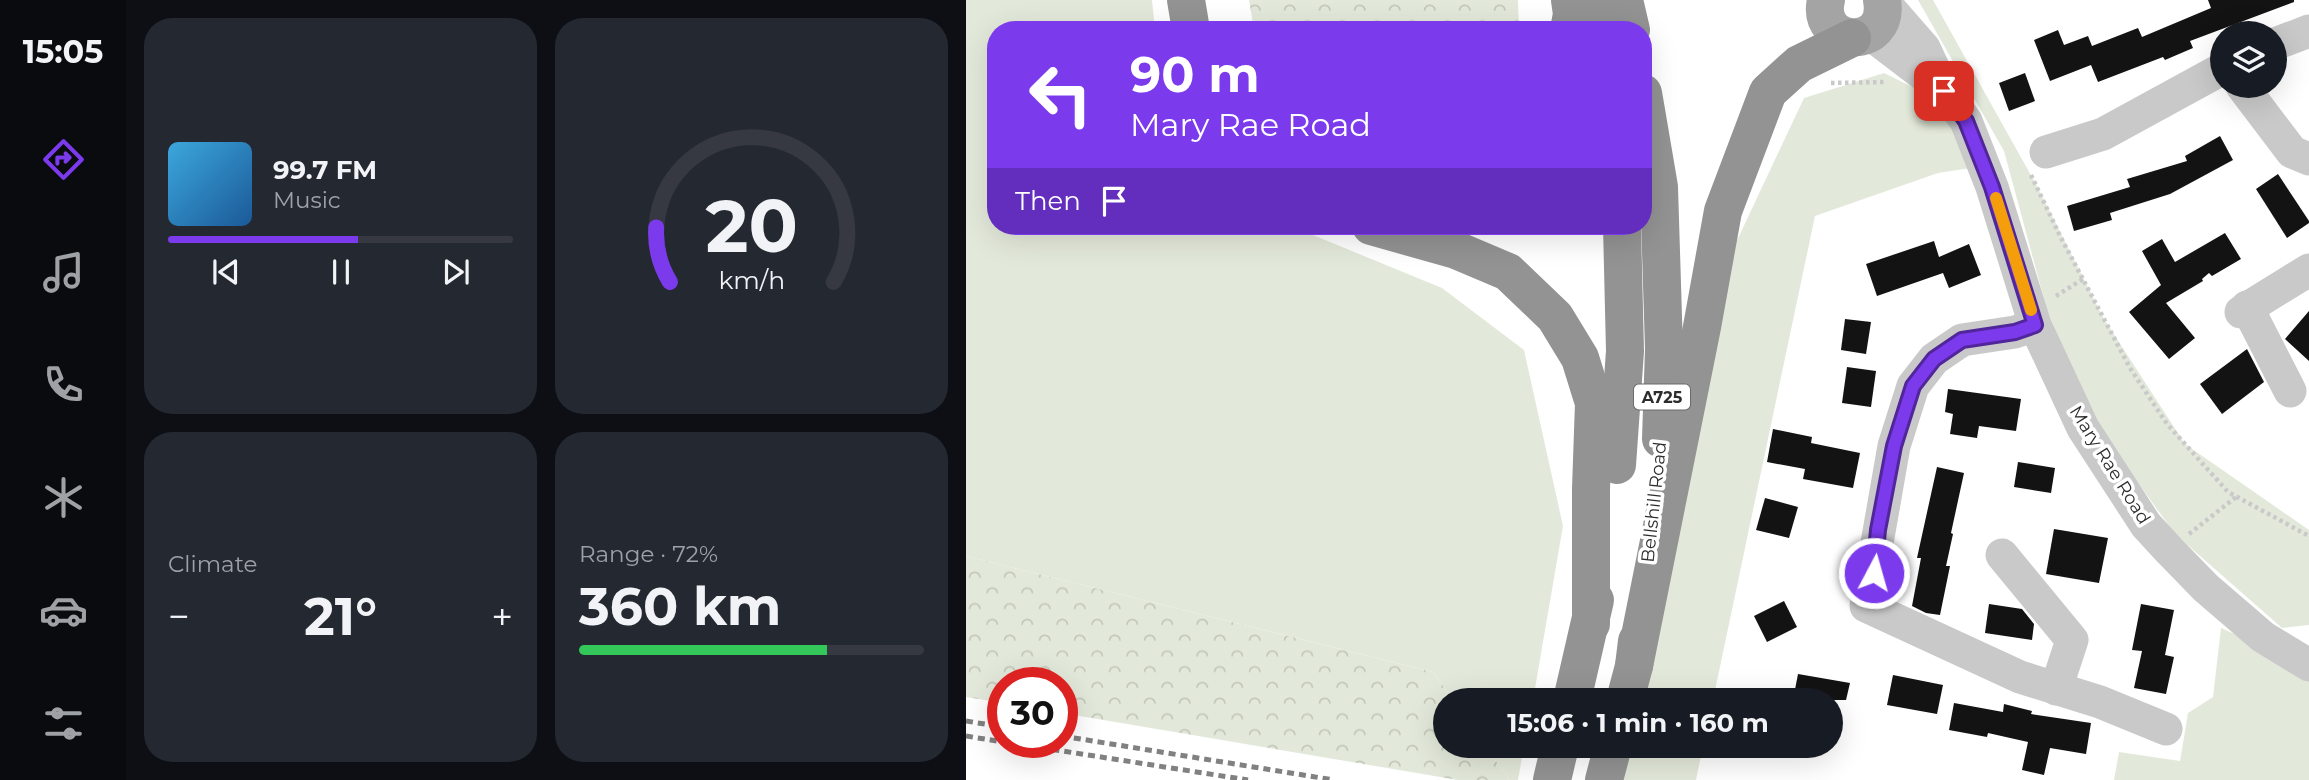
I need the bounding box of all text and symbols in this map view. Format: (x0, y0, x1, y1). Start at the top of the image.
map controls (2210, 21, 2287, 98)
button: layers (2210, 21, 2287, 98)
text: 15:05 (23, 32, 103, 71)
text: 90 m (1130, 45, 1260, 104)
icon: left (1015, 49, 1106, 140)
pin (1914, 61, 1974, 121)
icon: arrive (1925, 72, 1963, 110)
text: Mary Rae Road (1130, 105, 1371, 144)
icon: directions (39, 135, 88, 184)
text: 99.7 FM (273, 154, 377, 186)
icon: arrive (1095, 182, 1133, 220)
text: 20 (705, 183, 798, 271)
text: Then (1015, 185, 1081, 217)
text: Music (273, 186, 341, 214)
icon: music (39, 248, 88, 297)
icon: previous (207, 253, 245, 291)
icon: pause (322, 253, 360, 291)
icon: next (437, 253, 475, 291)
text: km/h (718, 265, 785, 295)
icon: phone (39, 360, 88, 409)
road number: A725 (1634, 384, 1690, 410)
street label: Mary Rae Road (2065, 402, 2155, 528)
street label: Bellshill Road (1637, 440, 1671, 564)
icon: climate (39, 473, 88, 522)
position arrow (1837, 536, 1911, 610)
text: Range · 72% (579, 540, 718, 568)
text: Climate (168, 550, 257, 578)
text: 360 km (579, 575, 781, 638)
text: 21° (304, 585, 377, 648)
icon: car (39, 586, 88, 635)
text: − (168, 593, 190, 640)
text: + (491, 593, 513, 640)
speed limit sign: 30 (987, 667, 1078, 758)
icon: filters (39, 699, 88, 748)
text: 15:06 · 1 min · 160 m (1507, 707, 1769, 739)

